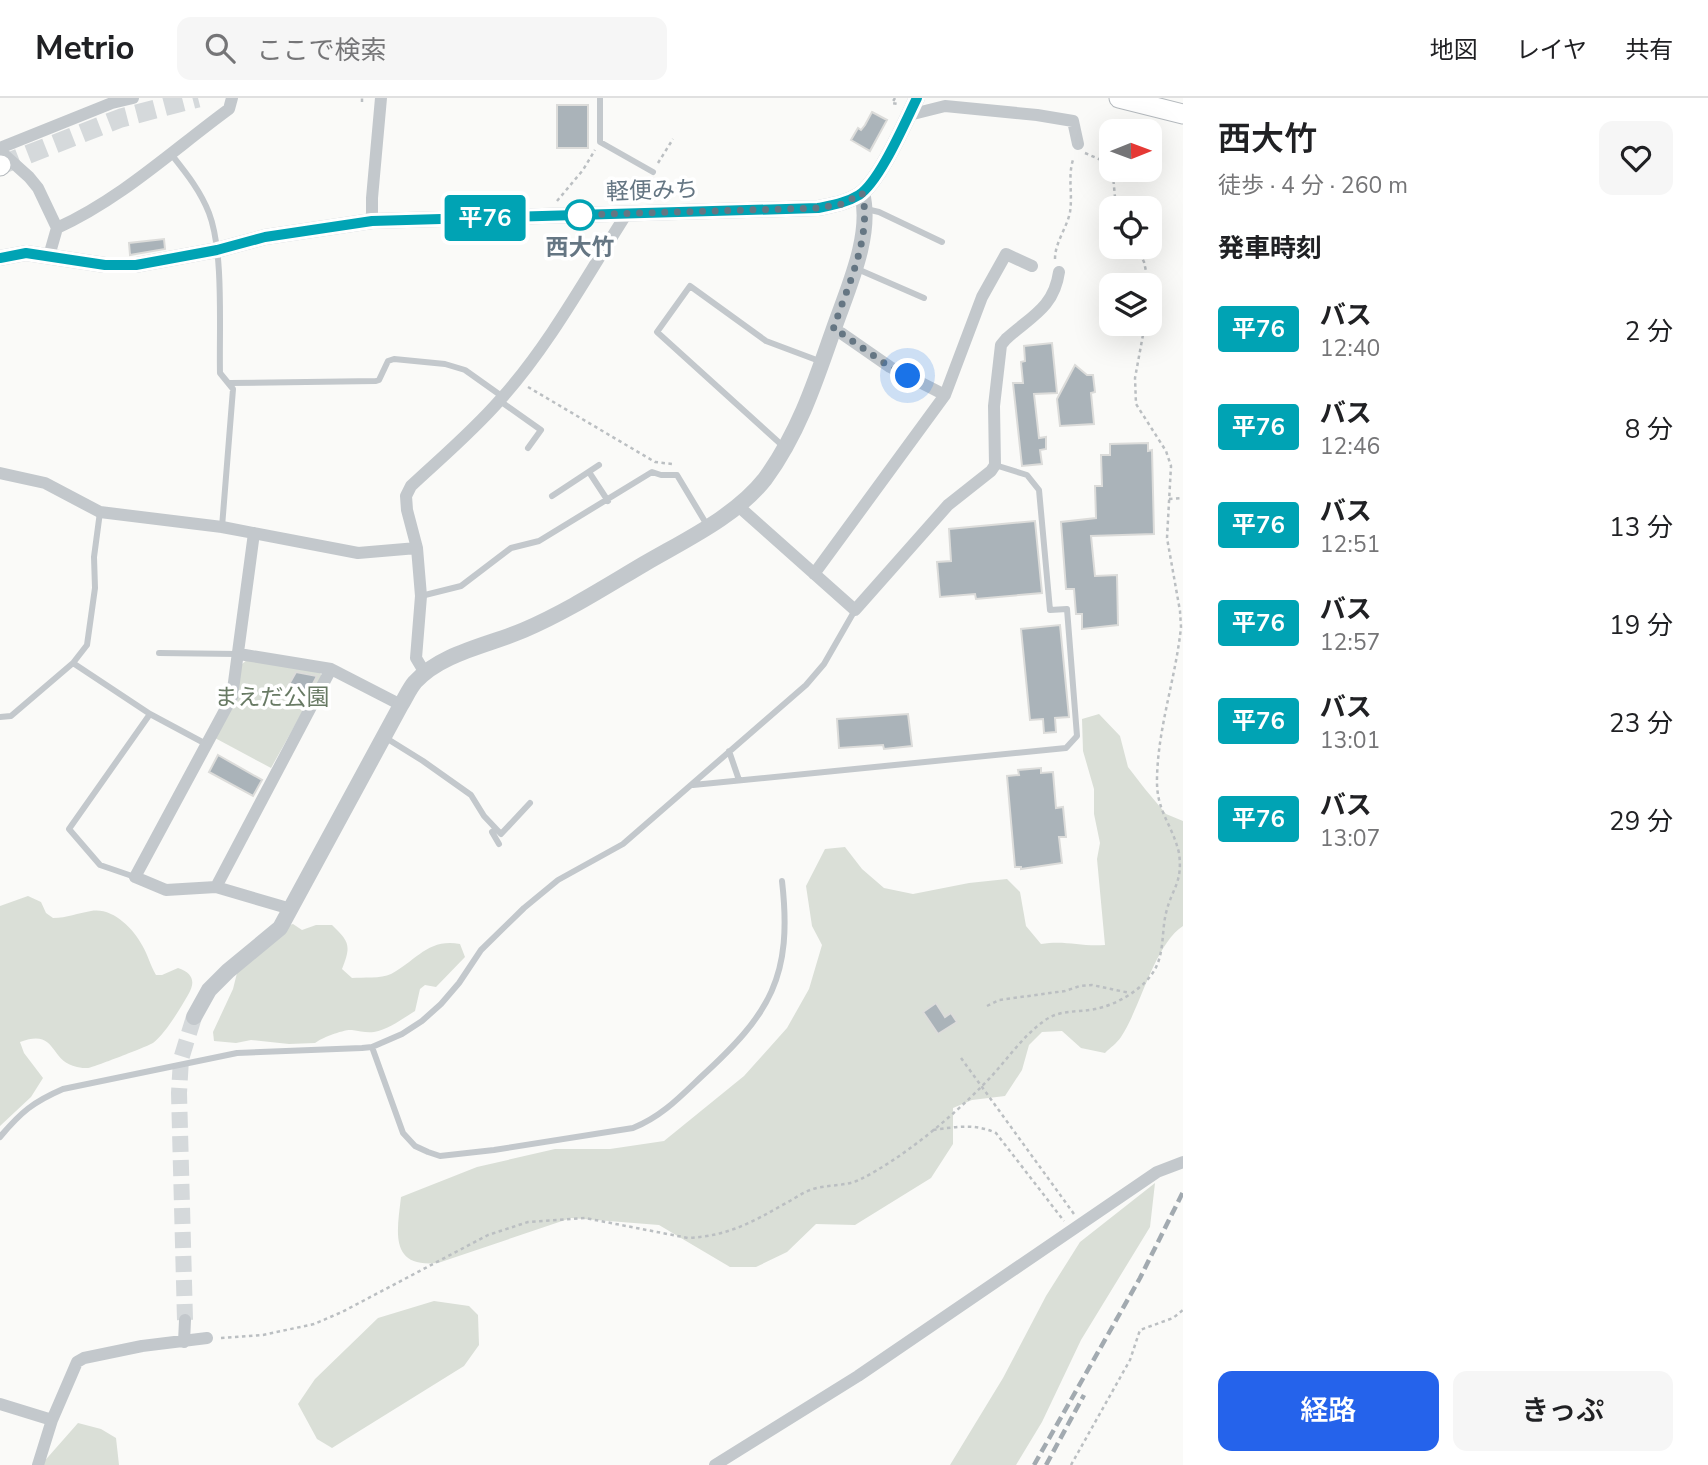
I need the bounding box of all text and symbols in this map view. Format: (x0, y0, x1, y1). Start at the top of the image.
search box (177, 17, 667, 80)
text: Metrio (35, 26, 135, 71)
icon: search (201, 29, 239, 67)
text: ここで検索 (257, 33, 387, 68)
text: 地図 (1430, 34, 1478, 66)
text: レイヤ (1516, 34, 1587, 66)
text: 共有 (1625, 34, 1673, 66)
text: 西大竹 (1218, 117, 1317, 162)
north arrow (1099, 119, 1162, 182)
map controls (1099, 119, 1162, 336)
button: heart (1599, 121, 1673, 195)
text: 徒歩 · 4 分 · 260 m (1218, 170, 1408, 201)
street label: 軽便みち (606, 173, 699, 208)
line badge: 平76 (445, 195, 525, 241)
button: locate (1099, 196, 1162, 259)
marker: 西大竹 (565, 200, 595, 230)
text: 平76 (459, 202, 511, 234)
text: 発車時刻 (1218, 231, 1322, 266)
place label: 西大竹 (546, 232, 615, 263)
button: layers (1099, 273, 1162, 336)
text: バス (1320, 298, 1372, 333)
text: 平76 (1232, 313, 1285, 345)
text: 2 分 (1625, 314, 1673, 349)
text: 12:40 (1320, 333, 1380, 364)
your location (890, 358, 925, 393)
text: バス (1320, 396, 1372, 431)
text: 平76 (1232, 411, 1285, 443)
text: 8 分 (1625, 412, 1673, 447)
text: 12:46 (1320, 431, 1380, 462)
text: バス (1320, 494, 1372, 529)
text: 平76 (1232, 509, 1285, 541)
text: 13 分 (1609, 510, 1673, 545)
text: 12:51 (1320, 529, 1380, 560)
text: バス (1320, 592, 1372, 627)
text: 平76 (1232, 607, 1285, 639)
text: 19 分 (1609, 608, 1673, 643)
text: 12:57 (1320, 627, 1380, 658)
park label: まえだ公園 (215, 682, 330, 713)
text: バス (1320, 690, 1372, 725)
text: 平76 (1232, 705, 1285, 737)
text: 23 分 (1609, 706, 1673, 741)
text: 13:01 (1320, 725, 1380, 756)
text: バス (1320, 788, 1372, 823)
text: 平76 (1232, 803, 1285, 835)
text: 29 分 (1609, 804, 1673, 839)
text: 13:07 (1320, 823, 1380, 854)
button: 経路 (1218, 1371, 1439, 1451)
button: きっぷ (1453, 1371, 1673, 1451)

